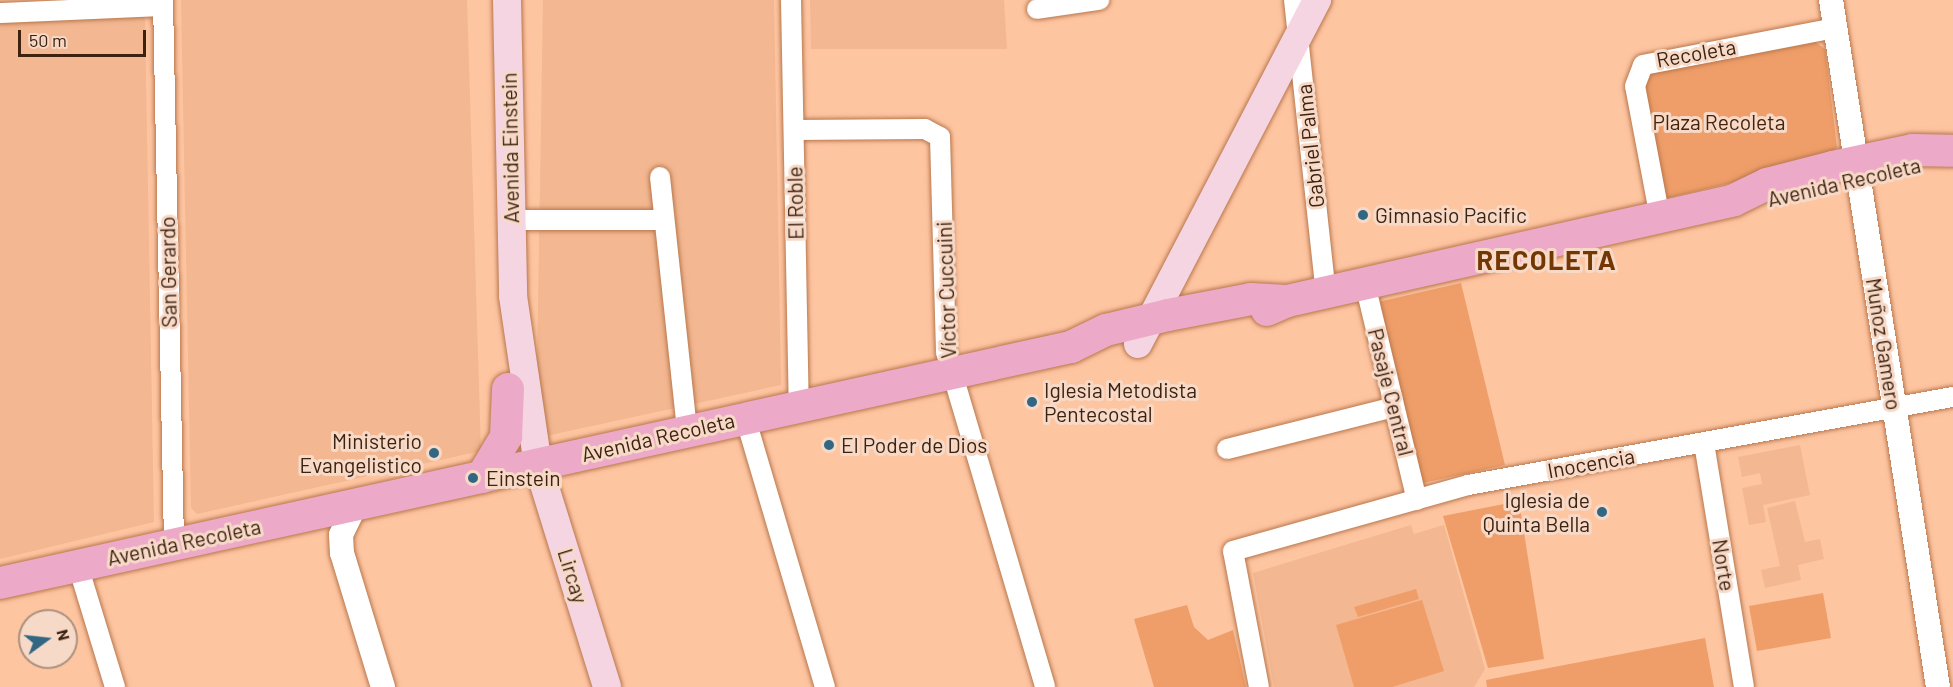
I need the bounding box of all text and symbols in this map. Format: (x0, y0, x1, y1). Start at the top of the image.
scale bar (21, 18, 148, 56)
text: 50 m (29, 29, 67, 51)
street label: Recoleta (1654, 34, 1738, 72)
street label: Avenida Einstein (496, 72, 524, 224)
street label: Gabriel Palma (1291, 83, 1329, 209)
park label: Plaza Recoleta (1653, 109, 1785, 135)
street label: Avenida Recoleta (1765, 152, 1923, 212)
street label: El Roble (782, 166, 808, 240)
place label: Gimnasio Pacific (1375, 202, 1527, 228)
marker: Gimnasio Pacific (1356, 208, 1370, 222)
street label: San Gerardo (154, 216, 182, 328)
street label: Víctor Cuccuini (931, 221, 961, 359)
district label: RECOLETA (1477, 244, 1617, 276)
street label: Muñoz Gamero (1861, 276, 1907, 412)
street label: Pasaje Central (1363, 326, 1419, 458)
place label: Iglesia Metodista Pentecostal (1044, 377, 1197, 427)
marker: Iglesia Metodista Pentecostal (1025, 395, 1039, 409)
street label: Avenida Recoleta (579, 407, 737, 467)
place label: Ministerio Evangelistico (300, 428, 422, 478)
place label: El Poder de Dios (841, 432, 987, 458)
marker: El Poder de Dios (822, 438, 836, 452)
street label: Inocencia (1545, 443, 1637, 483)
marker: Ministerio Evangelistico (427, 446, 441, 460)
place label: Einstein (486, 465, 561, 491)
marker: Einstein (464, 469, 482, 487)
place label: Iglesia de Quinta Bella (1483, 487, 1590, 537)
marker: Iglesia de Quinta Bella (1595, 505, 1609, 519)
street label: Avenida Recoleta (105, 513, 263, 571)
street label: Norte (1707, 537, 1741, 593)
street label: Lircay (553, 546, 593, 606)
north arrow (18, 609, 78, 669)
text: N (53, 627, 74, 642)

